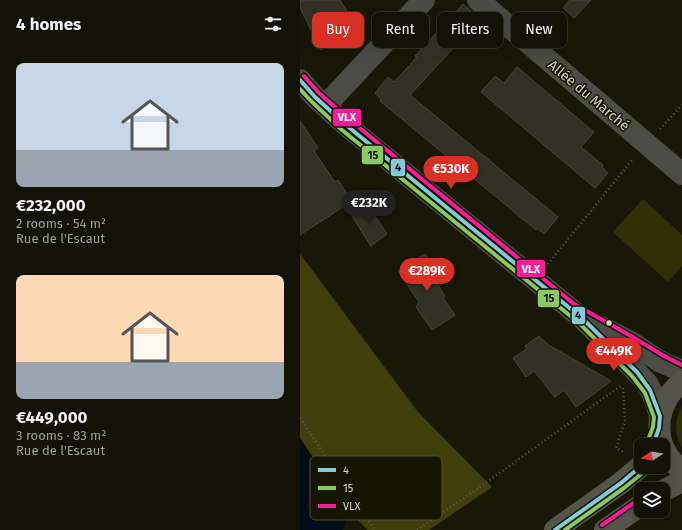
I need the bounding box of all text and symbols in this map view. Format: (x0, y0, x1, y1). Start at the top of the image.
chip: Buy (312, 12, 364, 48)
chip: Rent (372, 12, 429, 48)
chip: Filters (437, 12, 503, 48)
chip: New (511, 12, 567, 48)
icon: filters (262, 13, 284, 35)
text: 4 homes (16, 14, 81, 35)
street label: Allée du Marché (544, 56, 633, 134)
icon: home (114, 89, 186, 161)
line badge: VLX (332, 108, 362, 127)
text: VLX (337, 111, 357, 124)
line badge: 15 (361, 145, 384, 165)
text: 15 (368, 149, 379, 162)
pin: €530K (423, 156, 479, 190)
line badge: 4 (390, 158, 406, 177)
text: 4 (395, 161, 401, 174)
text: €530K (432, 161, 470, 176)
pin: €232K (341, 190, 397, 224)
text: €232,000 (16, 195, 86, 216)
text: €232K (351, 195, 387, 210)
text: 2 rooms · 54 m² (16, 216, 106, 231)
text: Rue de l'Escaut (16, 231, 105, 246)
pin: €289K (399, 258, 455, 292)
line badge: VLX (516, 259, 546, 278)
text: €289K (408, 263, 446, 278)
text: VLX (521, 263, 541, 276)
line badge: 15 (537, 289, 560, 308)
text: 15 (544, 292, 555, 305)
icon: home (114, 301, 186, 373)
line badge: 4 (571, 306, 586, 325)
text: 4 (575, 309, 581, 322)
unlabelled marker (604, 318, 614, 328)
pin: €449K (586, 338, 642, 372)
text: €449K (595, 343, 633, 358)
text: €449,000 (16, 407, 88, 428)
text: 3 rooms · 83 m² (16, 428, 106, 443)
north arrow (634, 438, 670, 474)
map controls (634, 438, 670, 518)
text: Rue de l'Escaut (16, 443, 105, 458)
legend (310, 456, 442, 520)
text: 4 (343, 464, 349, 477)
text: 15 (343, 482, 354, 495)
button: layers (634, 482, 670, 518)
text: VLX (343, 500, 361, 513)

